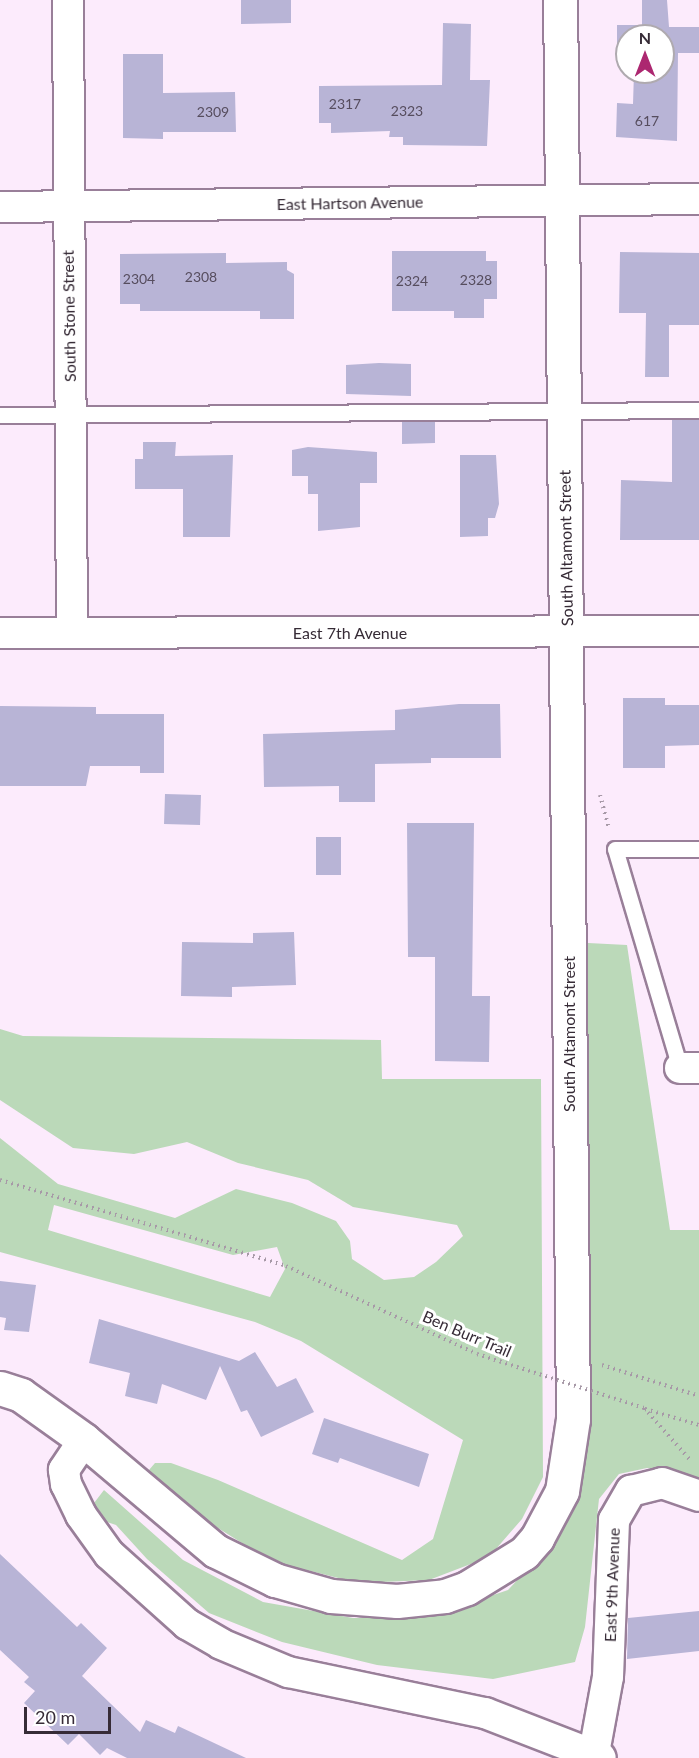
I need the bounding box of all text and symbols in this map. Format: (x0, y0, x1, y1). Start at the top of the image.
north arrow (615, 24, 675, 84)
text: N (639, 28, 651, 47)
house number: 2317 (329, 96, 361, 112)
house number: 2323 (391, 103, 423, 119)
house number: 2309 (197, 104, 229, 120)
house number: 617 (635, 113, 659, 129)
street label: East Hartson Avenue (276, 192, 424, 214)
street label: South Stone Street (58, 250, 80, 382)
house number: 2308 (185, 269, 217, 285)
house number: 2304 (123, 271, 155, 287)
house number: 2328 (460, 272, 492, 288)
house number: 2324 (396, 273, 428, 289)
street label: South Altamont Street (555, 470, 577, 626)
street label: East 7th Avenue (293, 623, 407, 643)
street label: South Altamont Street (559, 956, 579, 1112)
street label: Ben Burr Trail (419, 1307, 515, 1361)
street label: East 9th Avenue (600, 1527, 624, 1643)
scale bar (27, 1695, 114, 1733)
text: 20 m (35, 1706, 75, 1728)

